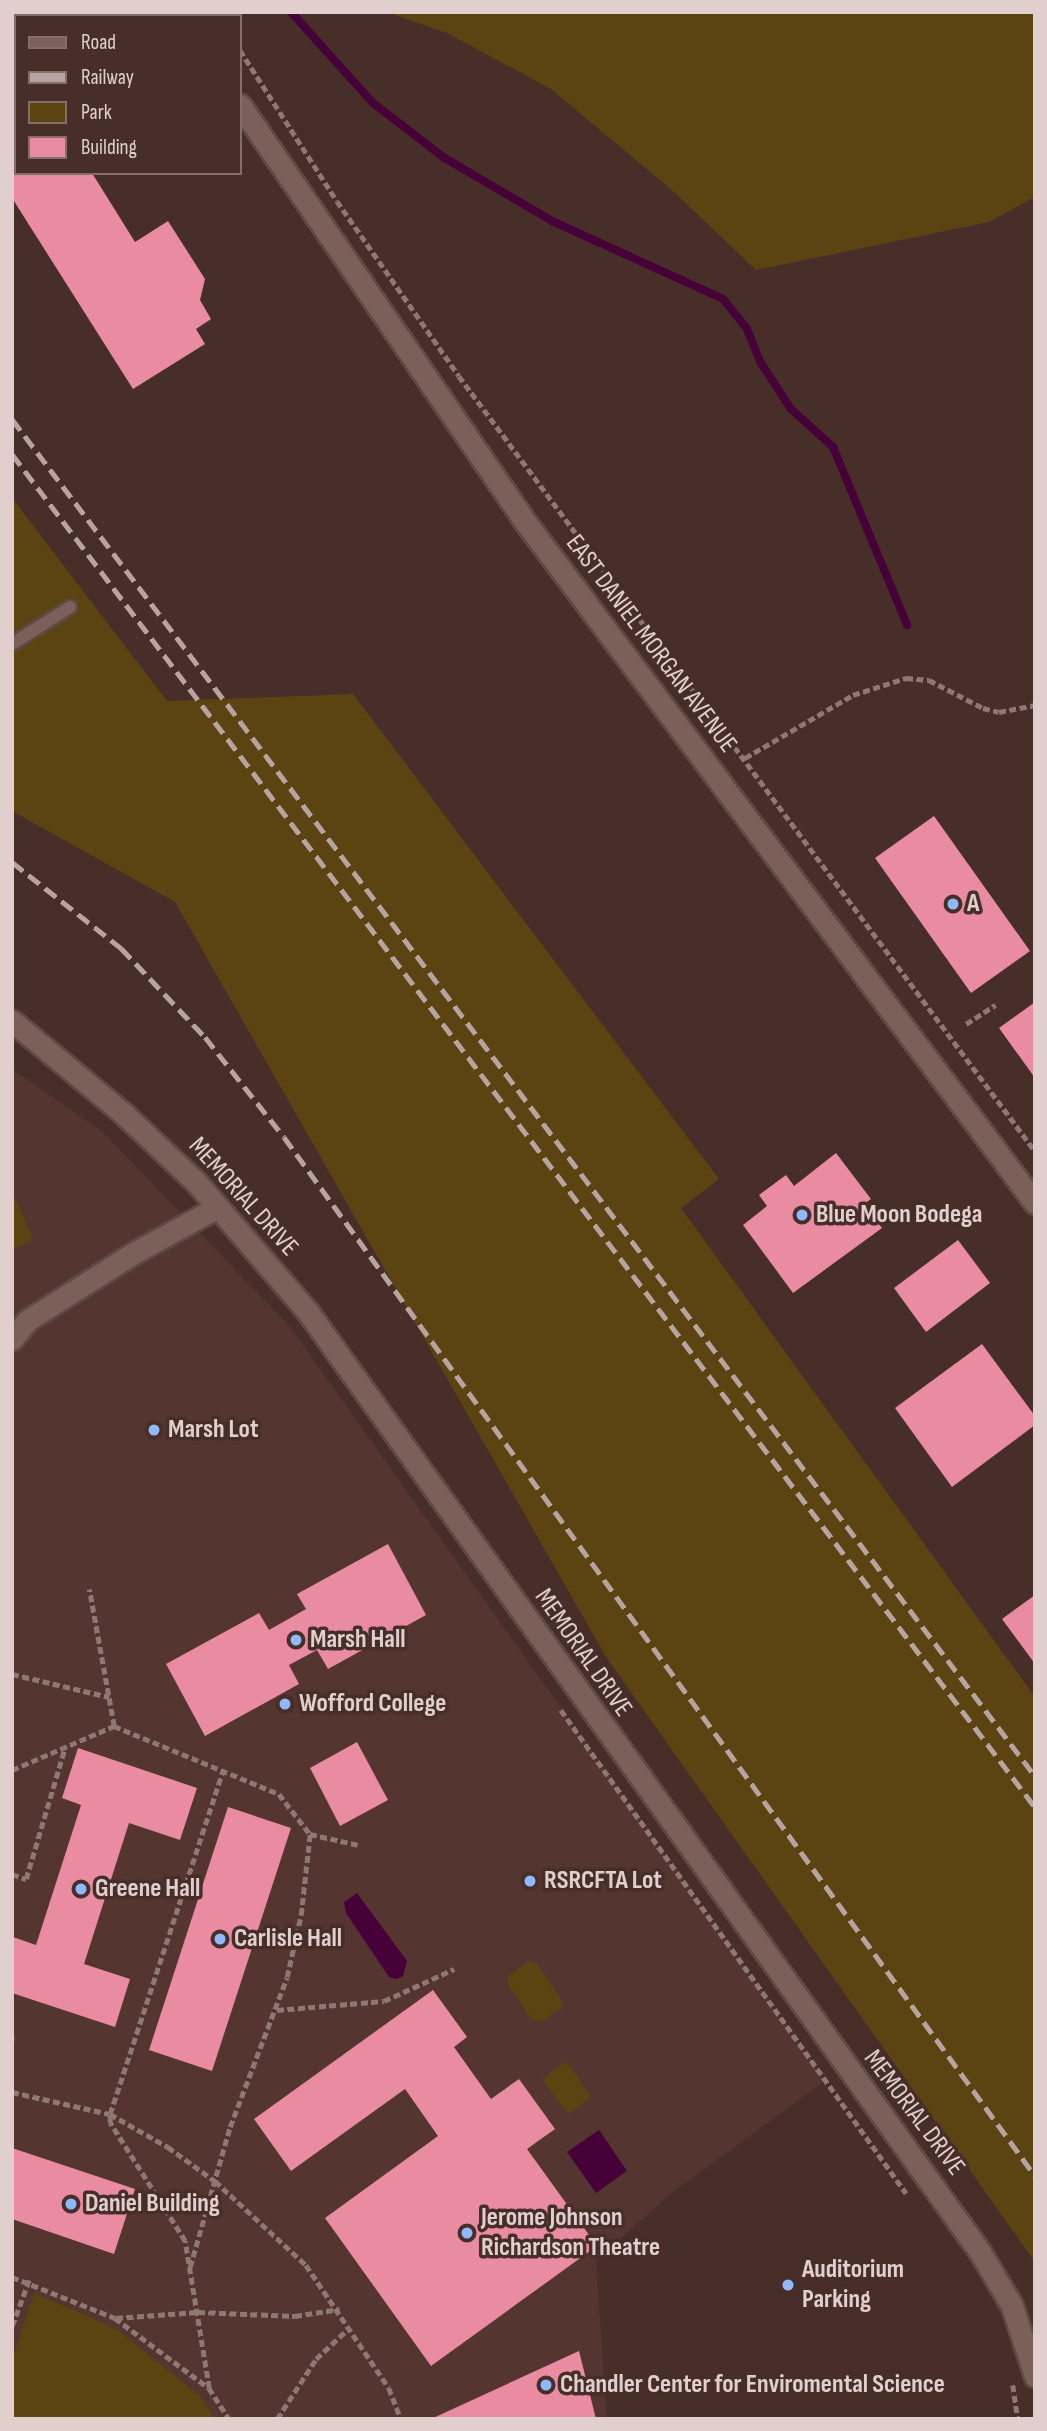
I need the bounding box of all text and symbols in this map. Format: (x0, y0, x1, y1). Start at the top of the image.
legend (14, 14, 242, 175)
text: Road (81, 30, 116, 55)
text: Railway (81, 65, 134, 90)
text: Park (81, 100, 112, 125)
text: Building (81, 135, 137, 160)
street label: EAST DANIEL MORGAN AVENUE (559, 529, 743, 759)
place label: A (967, 888, 979, 920)
marker: A (945, 896, 961, 912)
street label: MEMORIAL DRIVE (182, 1131, 304, 1263)
place label: Blue Moon Bodega (816, 1199, 982, 1231)
marker: Blue Moon Bodega (794, 1207, 810, 1223)
place label: Marsh Lot (168, 1414, 259, 1446)
marker: Marsh Lot (146, 1422, 162, 1438)
street label: MEMORIAL DRIVE (527, 1583, 639, 1723)
place label: Marsh Hall (310, 1624, 406, 1656)
marker: Marsh Hall (288, 1632, 304, 1648)
place label: Wofford College (299, 1688, 446, 1720)
marker: Wofford College (277, 1696, 293, 1712)
place label: RSRCFTA Lot (544, 1865, 662, 1897)
place label: Greene Hall (95, 1873, 200, 1905)
marker: RSRCFTA Lot (522, 1873, 538, 1889)
marker: Greene Hall (73, 1881, 89, 1897)
place label: Carlisle Hall (234, 1923, 342, 1955)
marker: Carlisle Hall (212, 1931, 228, 1947)
street label: MEMORIAL DRIVE (857, 2044, 971, 2182)
place label: Daniel Building (85, 2188, 220, 2220)
marker: Daniel Building (63, 2196, 79, 2212)
place label: Jerome Johnson Richardson Theatre (481, 2202, 660, 2264)
marker: Jerome Johnson Richardson Theatre (459, 2225, 475, 2241)
place label: Auditorium Parking (802, 2254, 904, 2316)
marker: Auditorium Parking (780, 2277, 796, 2293)
place label: Chandler Center for Enviromental Science (560, 2369, 945, 2401)
marker: Chandler Center for Enviromental Science (538, 2377, 554, 2393)

